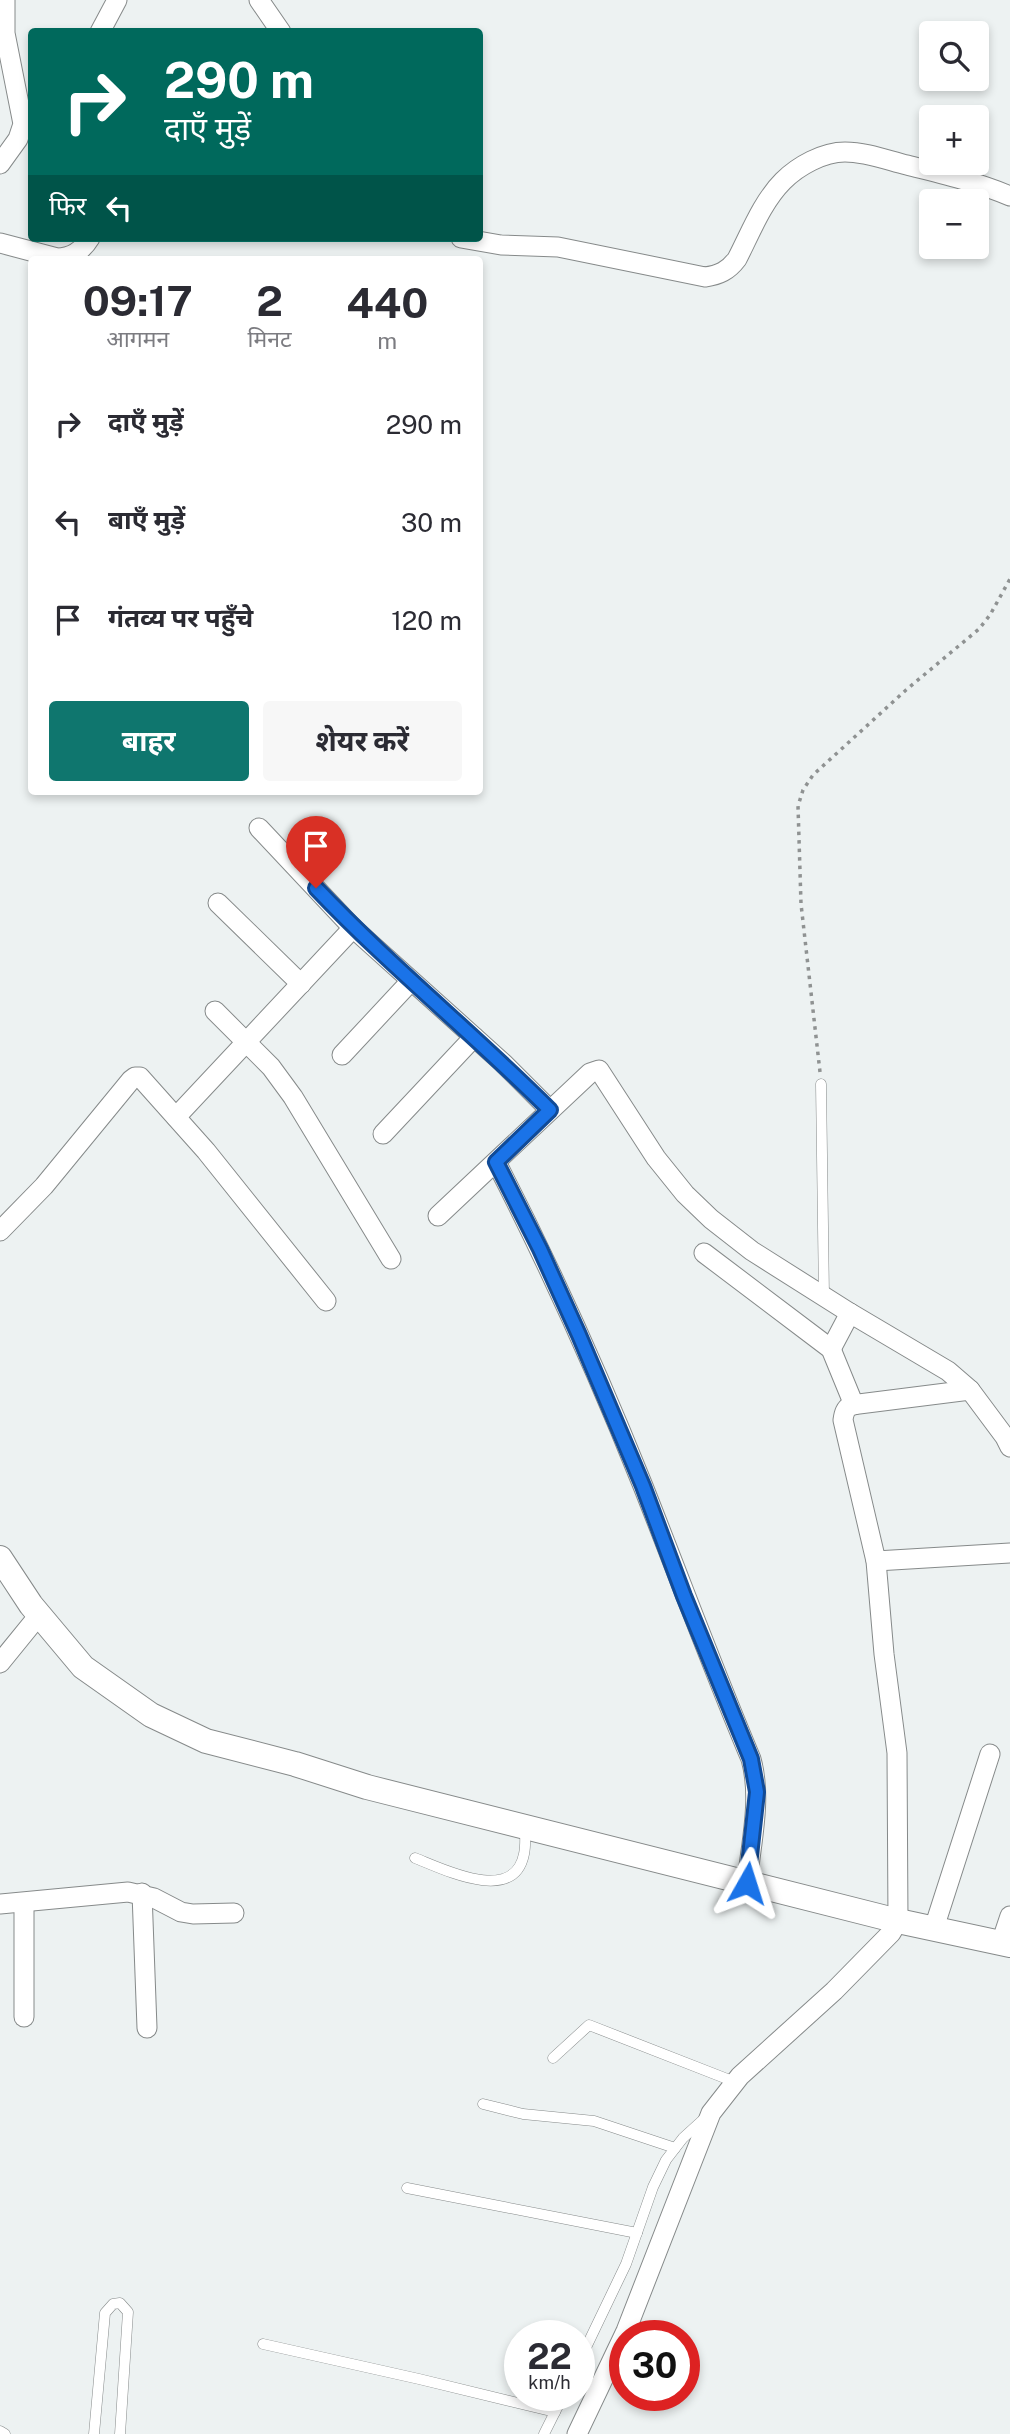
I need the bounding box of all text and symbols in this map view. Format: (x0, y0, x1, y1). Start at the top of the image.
map controls (919, 21, 989, 259)
button: search (919, 21, 989, 91)
text: 290 m (164, 51, 314, 109)
icon: right (49, 56, 140, 147)
button: + (919, 105, 989, 175)
text: दाएँ मुड़ें (164, 110, 251, 147)
icon: left (100, 189, 138, 227)
button: − (919, 189, 989, 259)
text: फिर (49, 190, 86, 221)
text: 09:17 (83, 276, 193, 325)
text: 2 (256, 276, 283, 325)
text: 440 (346, 278, 428, 327)
text: आगमन (106, 325, 169, 352)
text: मिनट (247, 325, 292, 352)
text: m (377, 327, 397, 354)
icon: right (49, 405, 87, 443)
text: दाएँ मुड़ें (108, 406, 184, 437)
text: 290 m (386, 409, 462, 440)
icon: left (49, 503, 87, 541)
text: बाएँ मुड़ें (108, 504, 185, 535)
text: 30 m (401, 507, 462, 538)
icon: arrive (49, 601, 87, 639)
text: गंतव्य पर पहुँचे (108, 602, 253, 633)
text: 120 m (391, 605, 462, 636)
button: बाहर (49, 701, 249, 781)
button: शेयर करें (263, 701, 462, 781)
pin (286, 816, 346, 888)
icon: arrive (297, 827, 335, 865)
position arrow (710, 1846, 784, 1920)
speed limit sign: 30 (609, 2320, 700, 2411)
text: 22 (527, 2336, 572, 2377)
text: km/h (528, 2372, 571, 2393)

